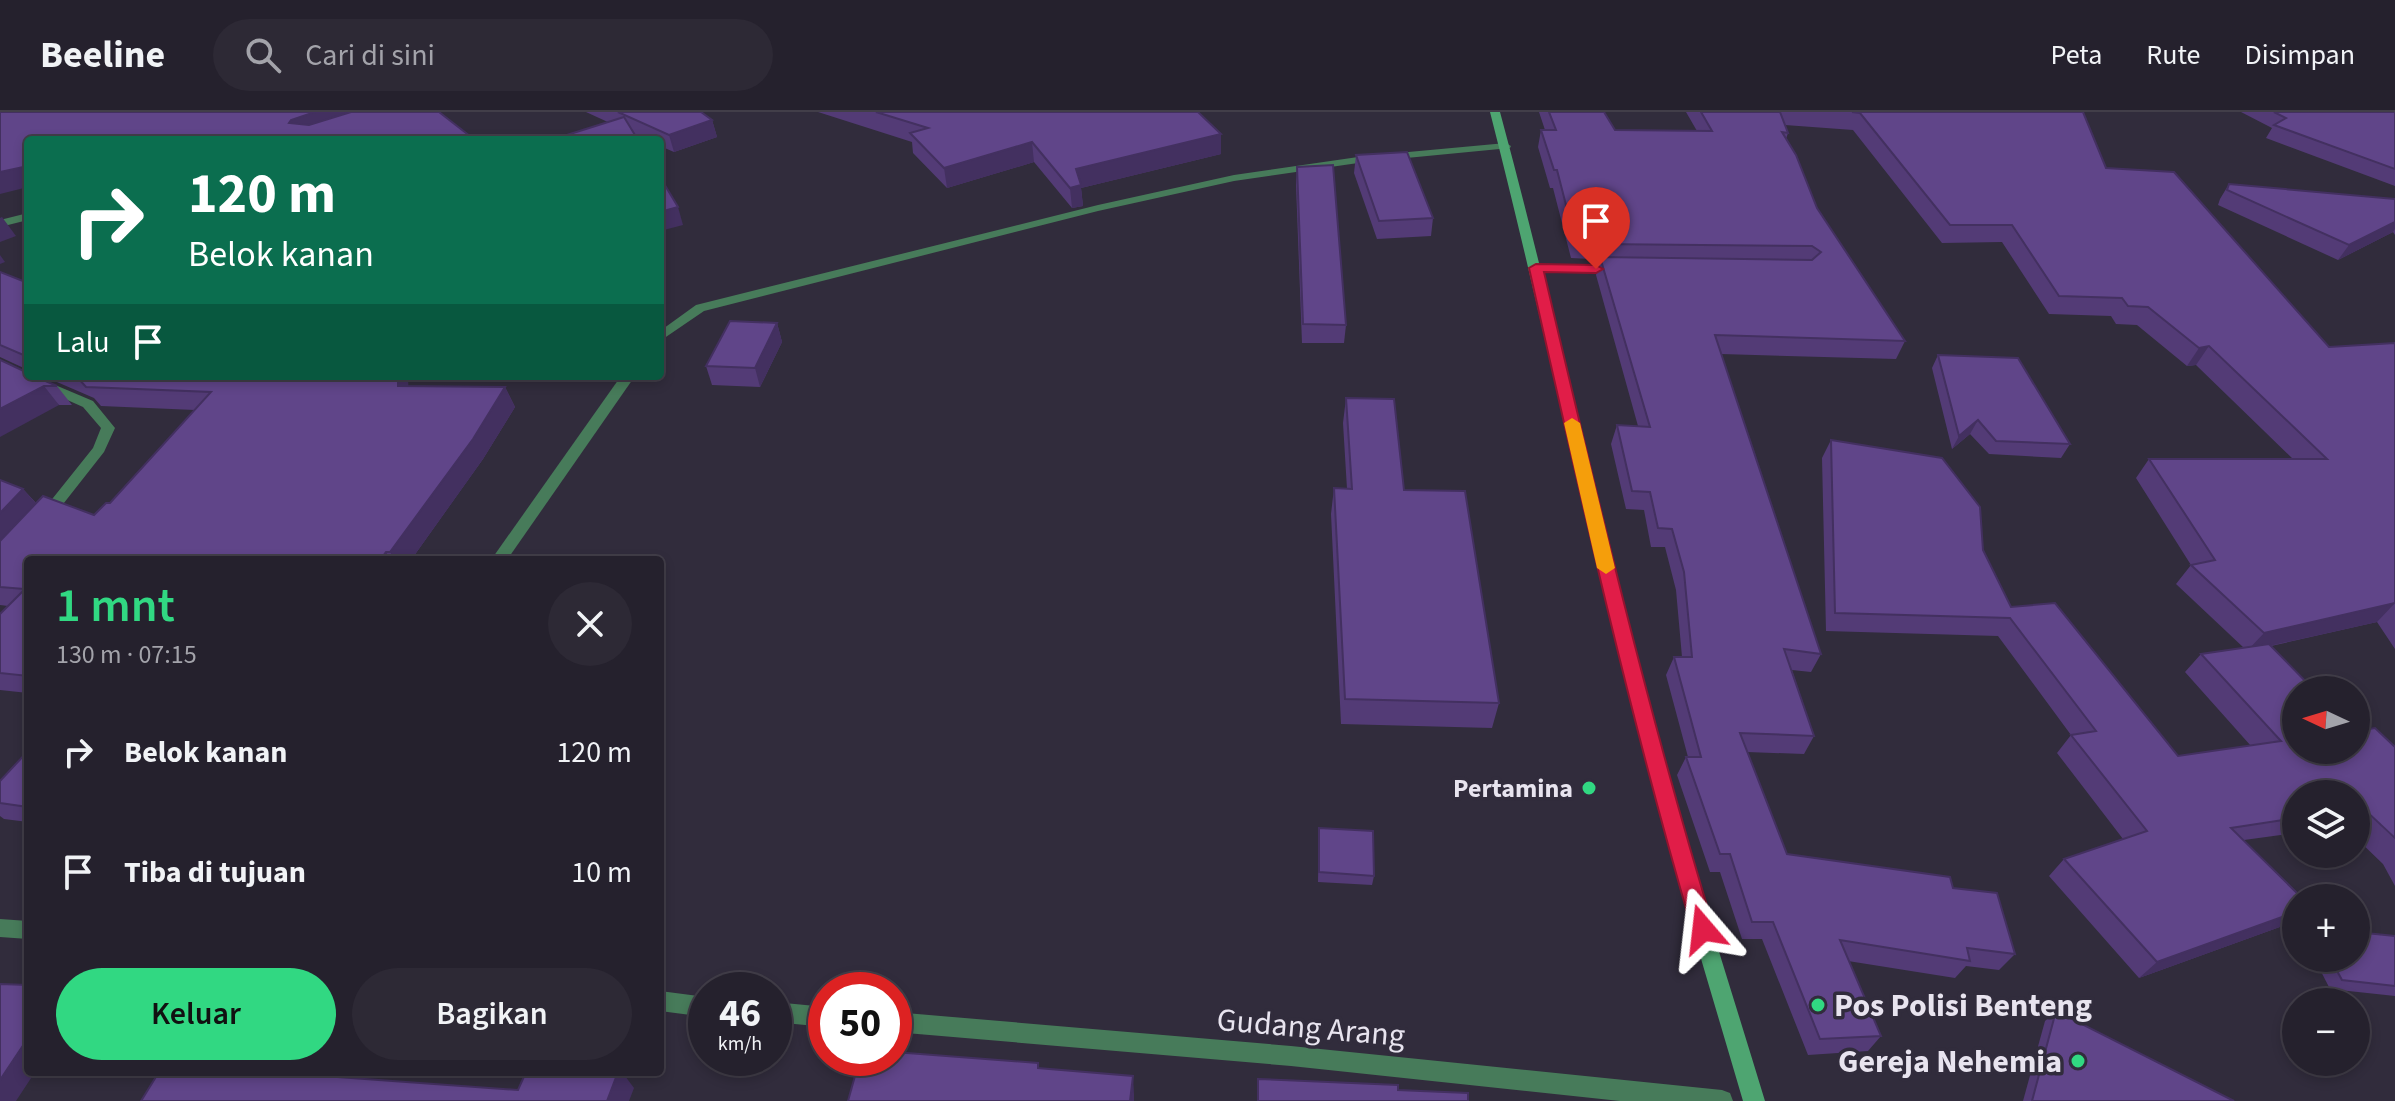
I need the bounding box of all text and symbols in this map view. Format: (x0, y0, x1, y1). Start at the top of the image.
search box (213, 19, 773, 91)
text: Beeline (40, 28, 165, 82)
icon: search (241, 33, 285, 77)
text: Cari di sini (305, 34, 435, 77)
text: Peta (2051, 35, 2102, 75)
text: Rute (2146, 35, 2200, 75)
text: Disimpan (2244, 35, 2355, 75)
text: 120 m (188, 155, 336, 234)
icon: right (56, 168, 160, 272)
pin (1562, 187, 1630, 269)
icon: arrive (1574, 199, 1618, 243)
text: Belok kanan (188, 229, 374, 280)
icon: arrive (126, 320, 170, 364)
text: Lalu (56, 321, 110, 364)
text: 1 mnt (56, 572, 175, 640)
button: close (548, 582, 632, 666)
text: 130 m · 07:15 (56, 636, 197, 673)
north arrow (2282, 676, 2370, 764)
map controls (2282, 676, 2370, 1076)
icon: right (56, 730, 100, 774)
text: Belok kanan (124, 731, 287, 774)
text: 120 m (556, 731, 632, 774)
place label: Pertamina (1453, 770, 1573, 807)
marker: Pertamina (1580, 779, 1598, 797)
button: layers (2282, 780, 2370, 868)
icon: arrive (56, 850, 100, 894)
text: Tiba di tujuan (124, 851, 306, 894)
text: 10 m (571, 851, 632, 894)
button: + (2282, 884, 2370, 972)
position arrow (1661, 887, 1745, 971)
button: Keluar (56, 968, 336, 1060)
button: Bagikan (352, 968, 632, 1060)
speed limit sign: 50 (808, 972, 912, 1076)
place label: Pos Polisi Benteng (1834, 983, 2092, 1029)
text: 46 (719, 985, 761, 1042)
button: − (2282, 988, 2370, 1076)
marker: Pos Polisi Benteng (1809, 996, 1827, 1014)
street label: Gudang Arang (1215, 997, 1407, 1059)
text: km/h (718, 1030, 762, 1058)
place label: Gereja Nehemia (1838, 1039, 2062, 1085)
marker: Gereja Nehemia (2069, 1052, 2087, 1070)

